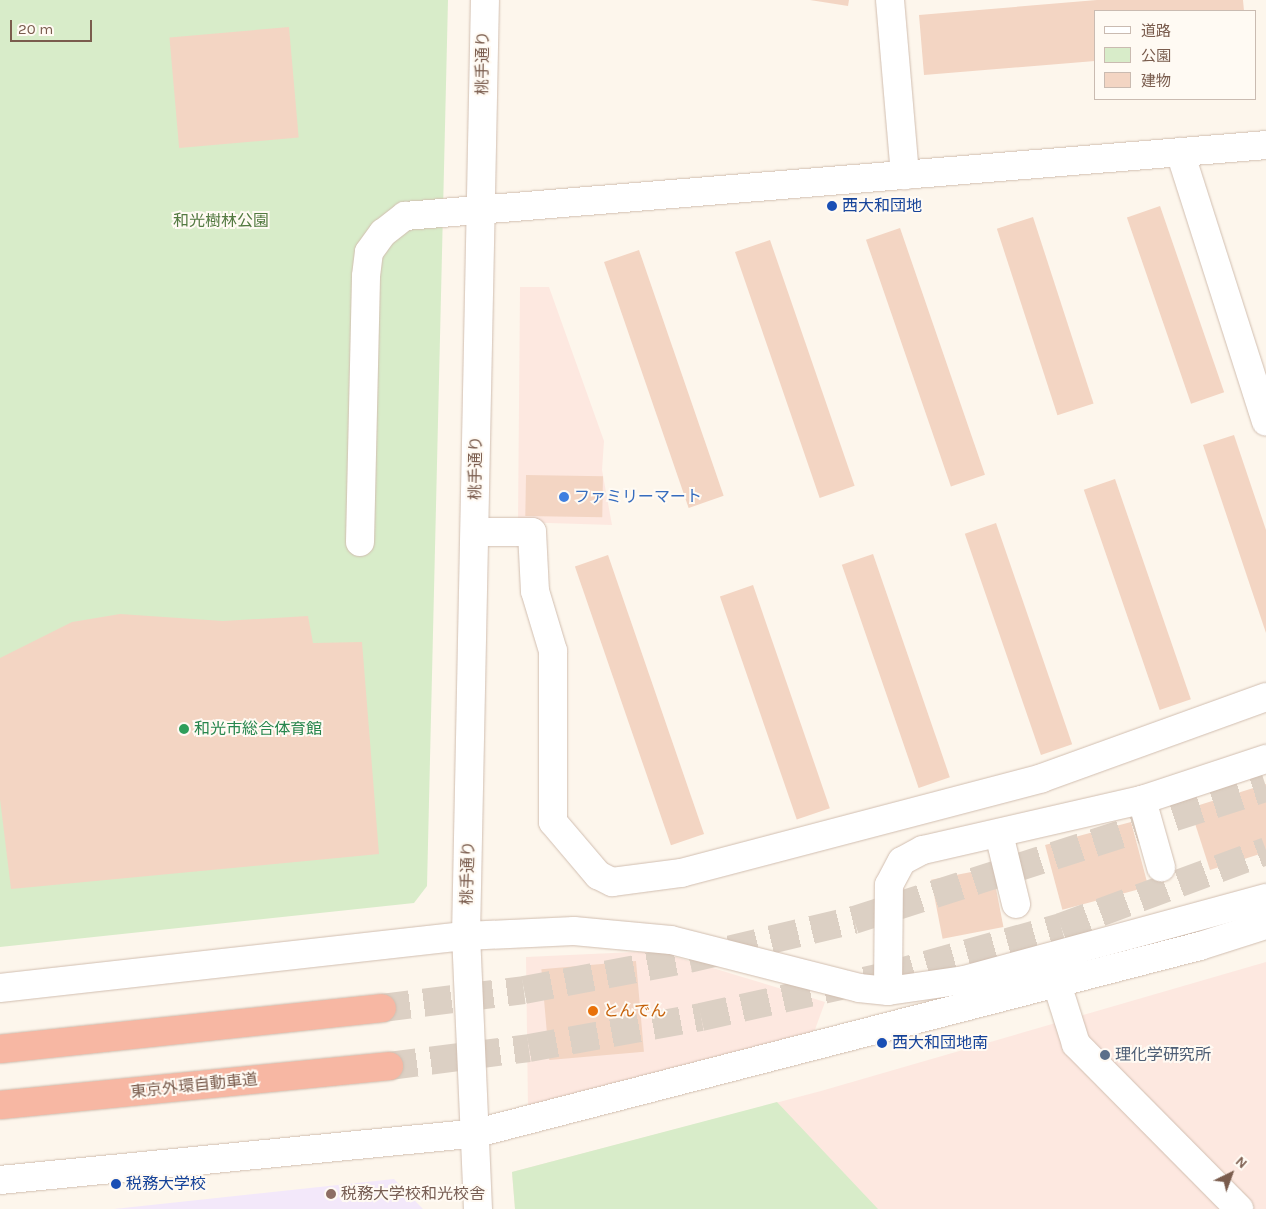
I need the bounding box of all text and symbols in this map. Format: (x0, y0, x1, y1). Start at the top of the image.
scale bar (12, 10, 95, 42)
legend (1094, 10, 1256, 100)
text: 20 m (18, 20, 53, 38)
text: 道路 (1141, 22, 1171, 40)
street label: 桃手通り (473, 31, 493, 95)
text: 公園 (1141, 47, 1171, 65)
text: 建物 (1141, 72, 1171, 90)
place label: 西大和団地 (842, 196, 922, 216)
marker: 西大和団地 (826, 200, 838, 212)
park label: 和光樹林公園 (173, 211, 269, 231)
street label: 桃手通り (466, 436, 486, 500)
place label: ファミリーマート (574, 487, 702, 507)
marker: ファミリーマート (558, 491, 570, 503)
place label: 和光市総合体育館 (194, 719, 322, 739)
marker: 和光市総合体育館 (178, 723, 190, 735)
street label: 桃手通り (457, 841, 479, 905)
place label: とんでん (603, 1001, 667, 1021)
marker: とんでん (587, 1005, 599, 1017)
place label: 西大和団地南 (892, 1033, 988, 1053)
marker: 西大和団地南 (876, 1037, 888, 1049)
place label: 理化学研究所 (1115, 1045, 1211, 1065)
marker: 理化学研究所 (1099, 1049, 1111, 1061)
street label: 東京外環自動車道 (129, 1070, 259, 1102)
north arrow (1206, 1149, 1256, 1199)
text: N (1232, 1153, 1251, 1172)
place label: 税務大学校 (126, 1174, 206, 1194)
marker: 税務大学校 (110, 1178, 122, 1190)
place label: 税務大学校和光校舎 (341, 1184, 485, 1204)
marker: 税務大学校和光校舎 (325, 1188, 337, 1200)

